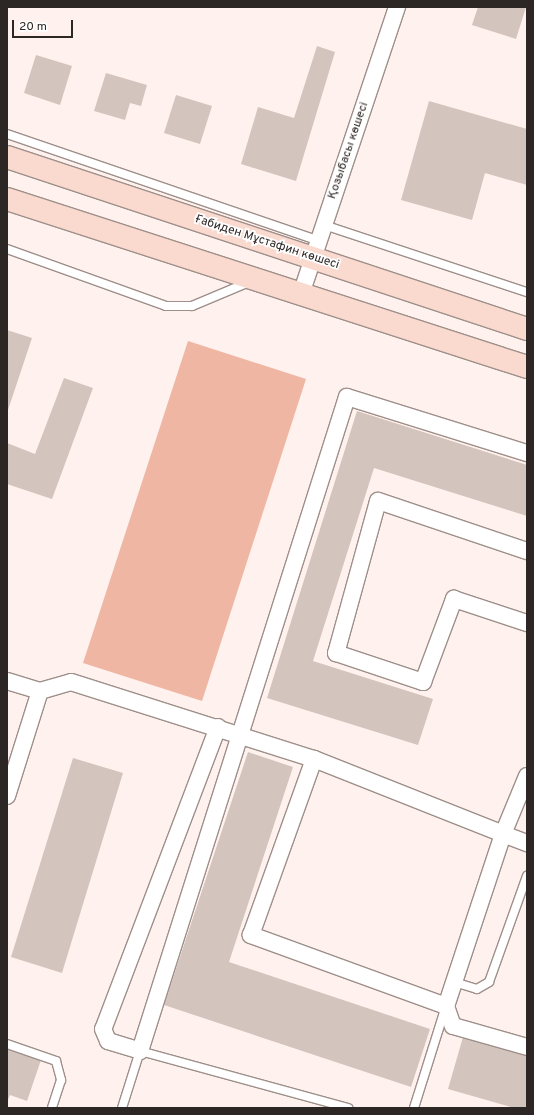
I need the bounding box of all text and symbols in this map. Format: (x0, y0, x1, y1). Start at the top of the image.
scale bar (14, 12, 75, 38)
text: 20 m (19, 19, 47, 35)
street label: Қозыбасы көшесі (326, 101, 372, 201)
street label: Ғабиден Мұстафин көшесі (193, 213, 341, 273)

